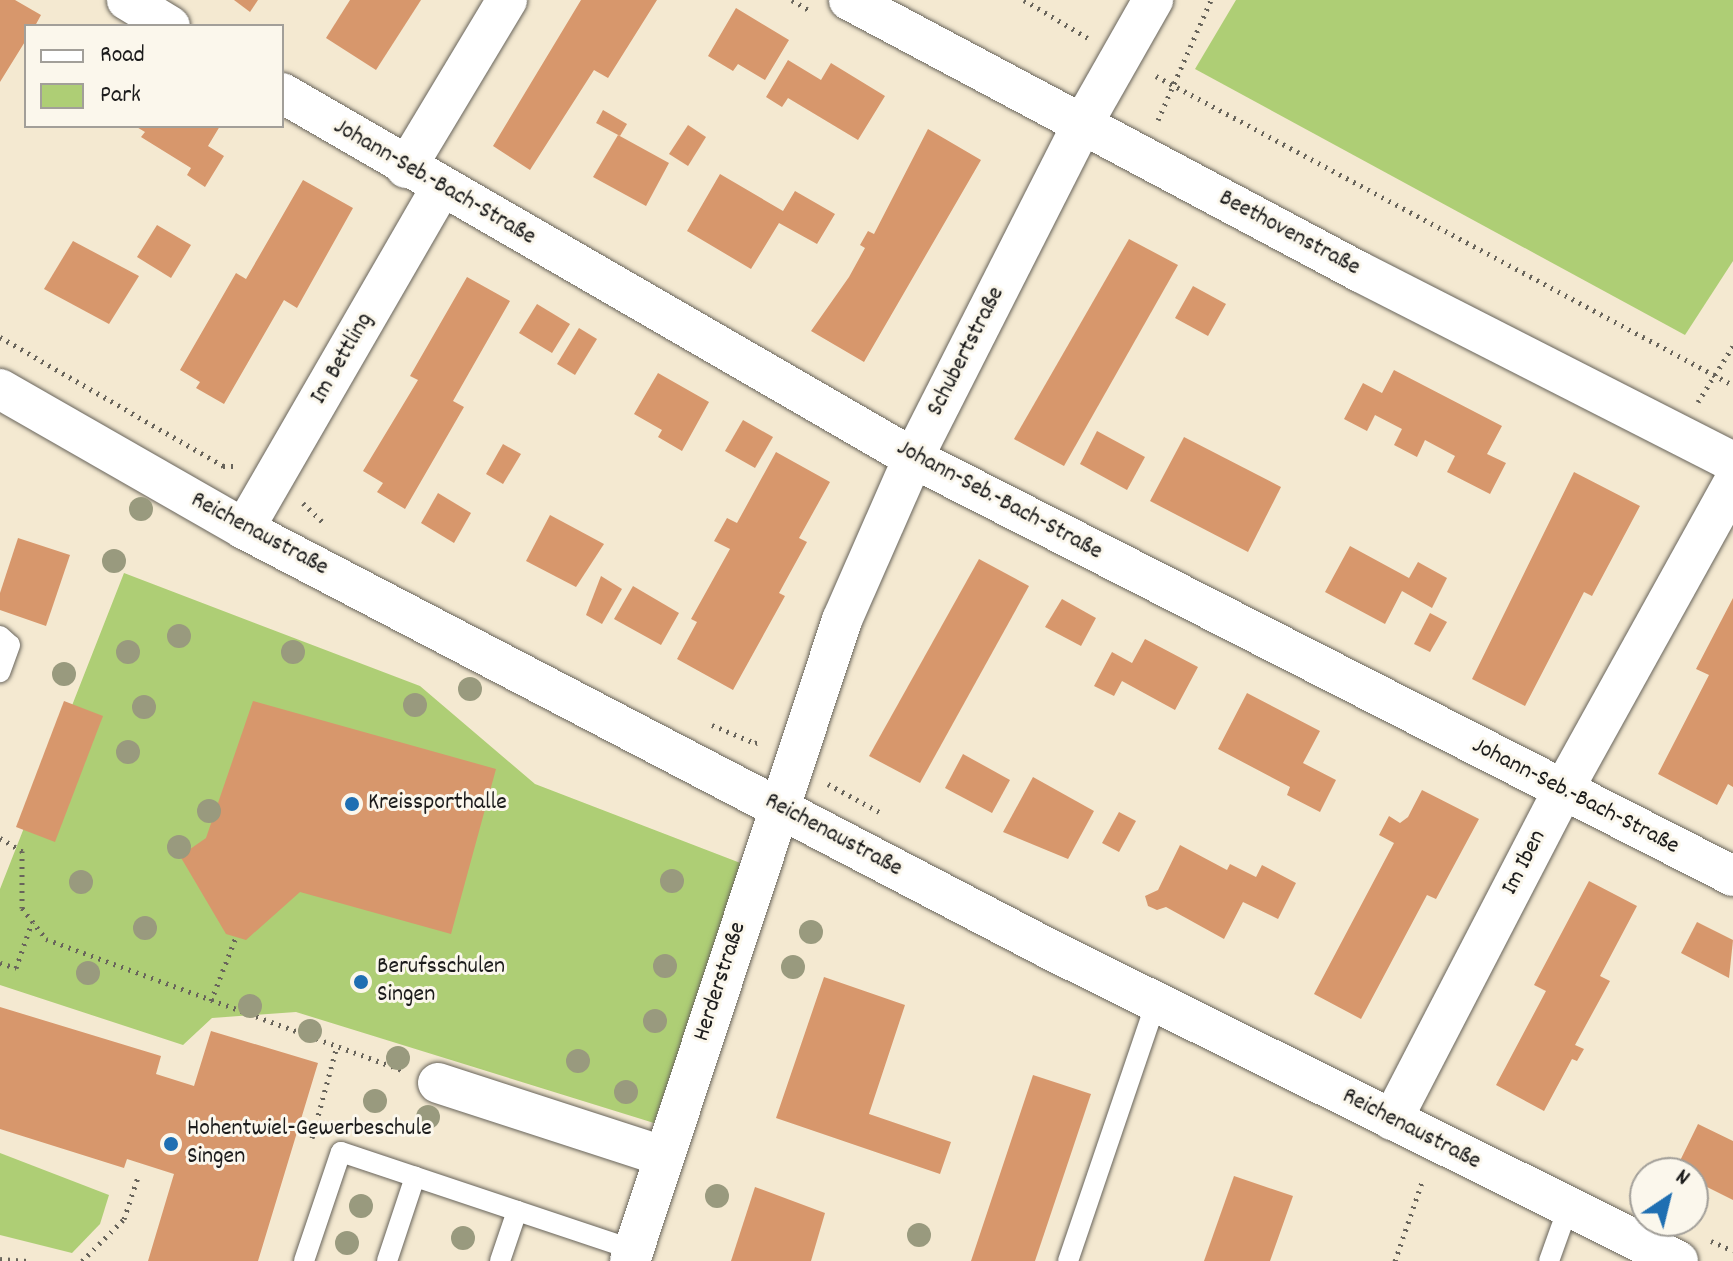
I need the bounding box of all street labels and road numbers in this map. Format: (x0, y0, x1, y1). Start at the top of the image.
street label: Johann-Seb.-Bach-Straße (328, 113, 540, 253)
street label: Beethovenstraße (1213, 185, 1365, 283)
street label: Schubertstraße (922, 282, 1012, 422)
street label: Im Bettling (305, 308, 381, 410)
street label: Johann-Seb.-Bach-Straße (891, 435, 1107, 567)
street label: Reichenaustraße (185, 487, 333, 583)
street label: Johann-Seb.-Bach-Straße (1467, 732, 1683, 862)
street label: Reichenaustraße (759, 788, 907, 884)
street label: Im Iben (1497, 826, 1553, 900)
street label: Herderstraße (688, 919, 754, 1045)
street label: Reichenaustraße (1337, 1083, 1485, 1177)

